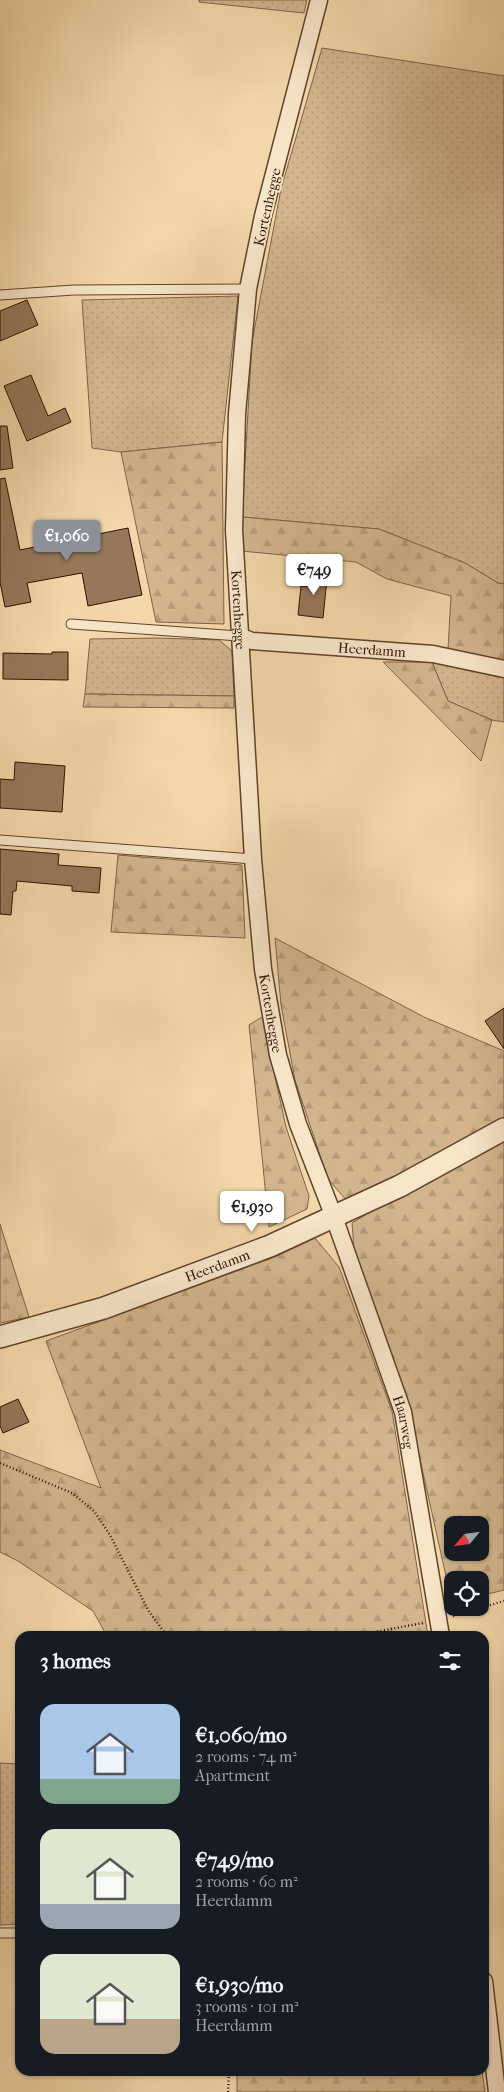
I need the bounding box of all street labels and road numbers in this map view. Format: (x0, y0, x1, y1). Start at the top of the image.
street label: Kortenhegge (250, 166, 285, 248)
street label: Kortenhegge (227, 569, 249, 650)
street label: Heerdamm (337, 639, 407, 661)
street label: Kortenhegge (255, 973, 285, 1054)
street label: Heerdamm (183, 1246, 253, 1286)
street label: Haarweg (389, 1393, 417, 1451)

